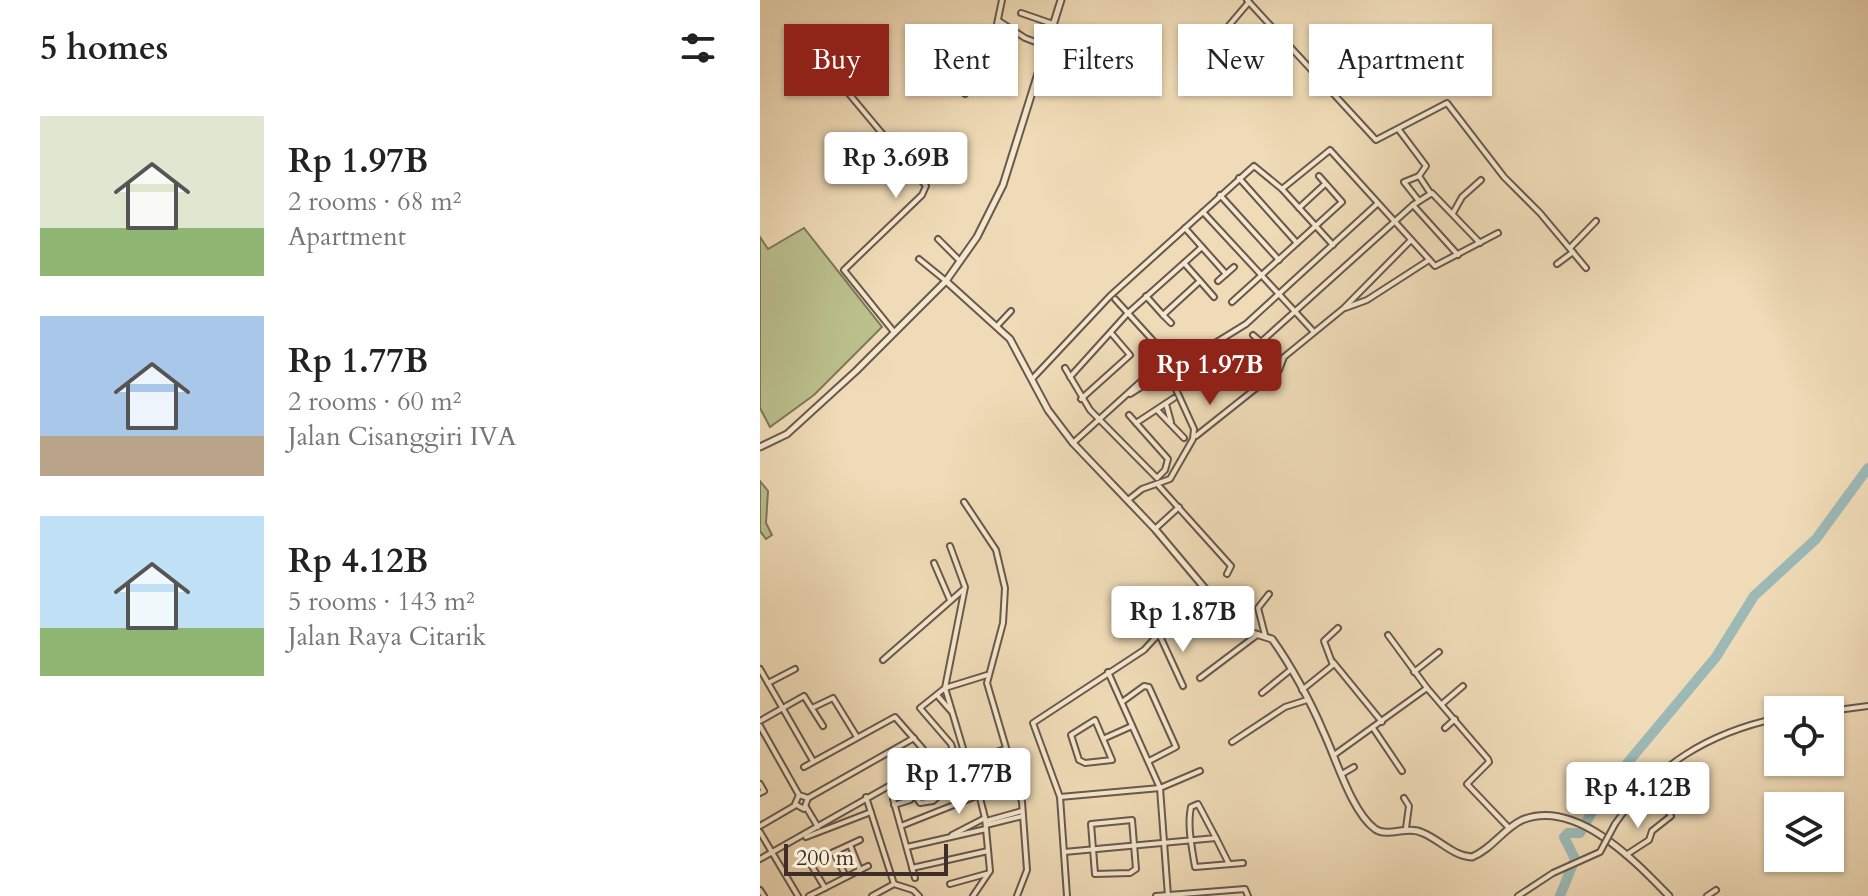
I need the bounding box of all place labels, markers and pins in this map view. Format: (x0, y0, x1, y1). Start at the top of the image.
pin: Rp 3.69B (813, 132, 979, 200)
pin: Rp 1.97B (1127, 339, 1293, 407)
pin: Rp 1.87B (1100, 586, 1266, 654)
pin: Rp 1.77B (876, 748, 1042, 816)
pin: Rp 4.12B (1555, 762, 1721, 830)

